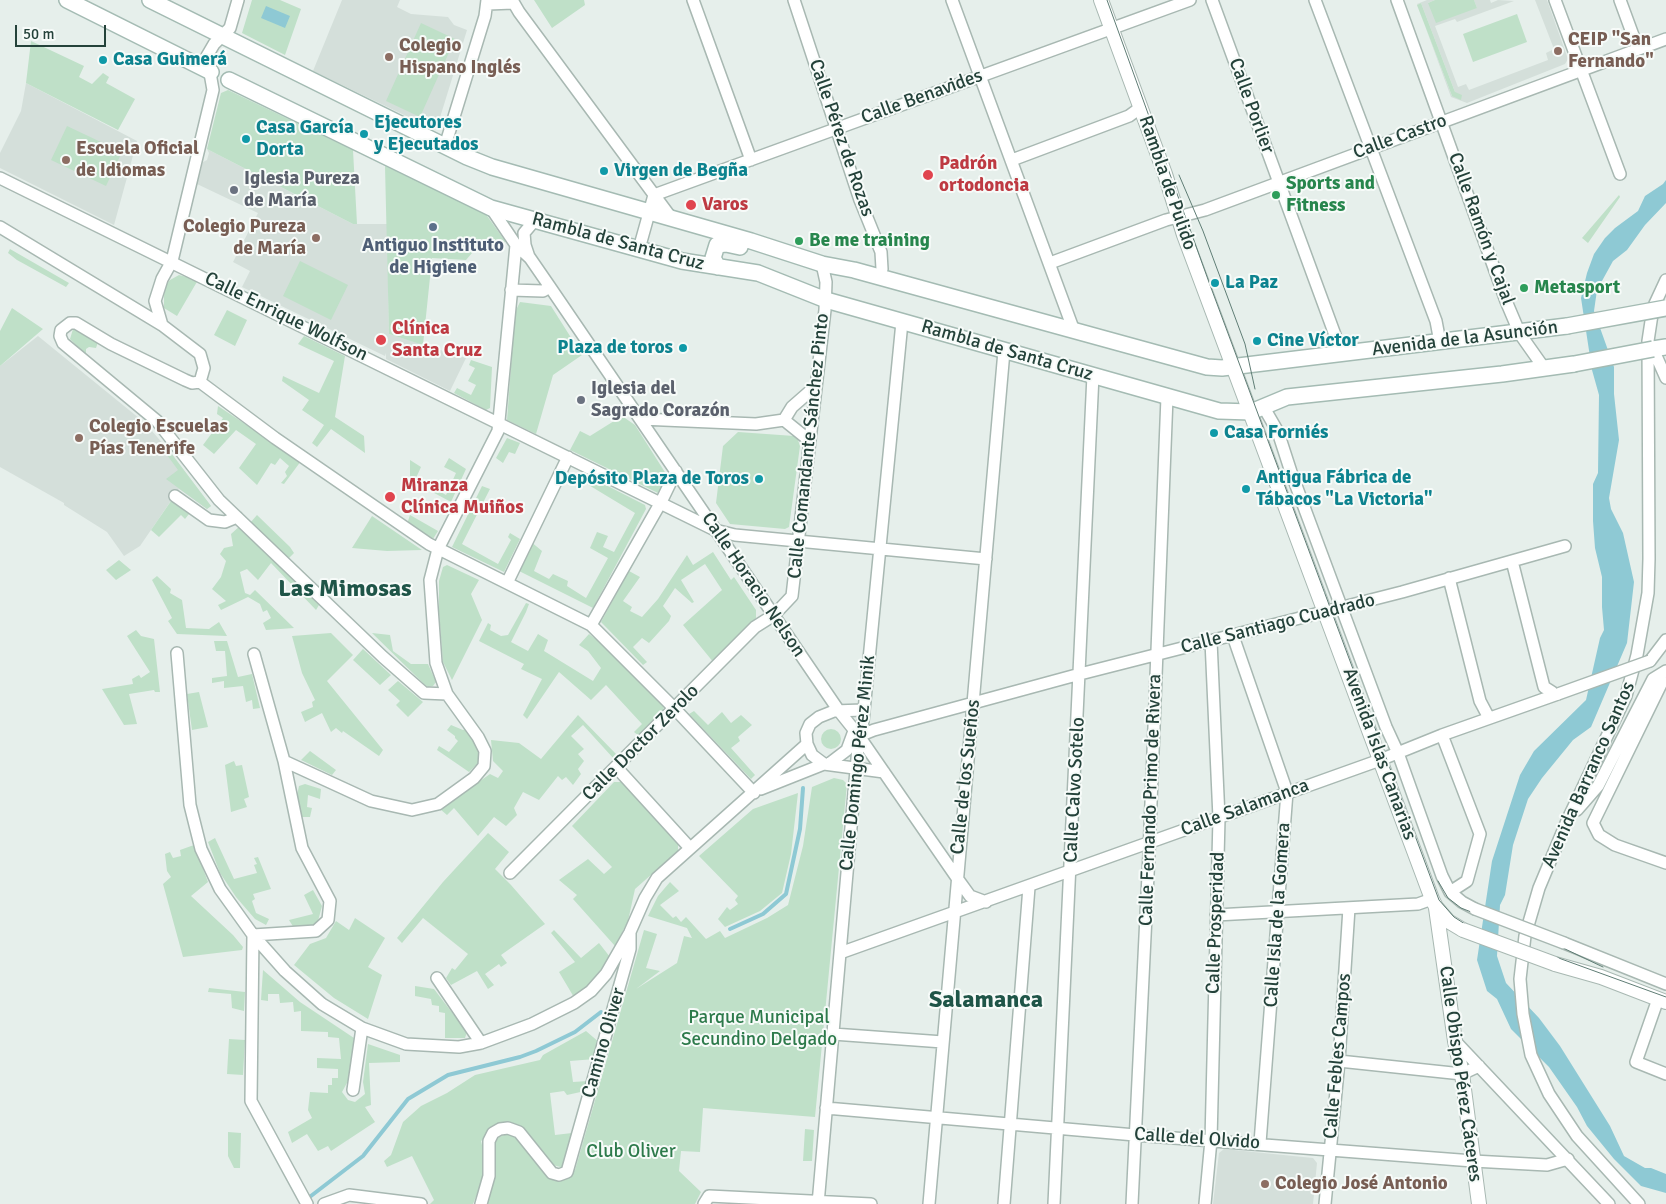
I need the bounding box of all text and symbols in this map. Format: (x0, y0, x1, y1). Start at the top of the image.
scale bar (18, 15, 109, 47)
text: 50 m (23, 25, 54, 43)
place label: CEIP "San Fernando" (1568, 29, 1654, 73)
place label: Colegio Hispano Inglés (399, 35, 521, 79)
marker: CEIP "San Fernando" (1552, 45, 1564, 57)
place label: Casa Guimerá (113, 49, 227, 71)
marker: Colegio Hispano Inglés (383, 51, 395, 63)
marker: Casa Guimerá (97, 54, 109, 66)
street label: Calle Porlier (1223, 55, 1279, 157)
street label: Calle Pérez de Rozas (803, 56, 879, 220)
street label: Calle Benavides (858, 64, 986, 130)
street label: Calle Castro (1350, 110, 1450, 164)
place label: Ejecutores y Ejecutados (374, 112, 479, 156)
street label: Rambla de Pulido (1133, 113, 1201, 253)
place label: Casa García Dorta (256, 117, 354, 161)
marker: Ejecutores y Ejecutados (358, 128, 370, 140)
marker: Casa García Dorta (240, 133, 252, 145)
place label: Escuela Oficial de Idiomas (76, 138, 199, 182)
street label: Calle Ramón y Cajal (1443, 150, 1519, 308)
place label: Padrón ortodoncia (939, 153, 1029, 197)
marker: Escuela Oficial de Idiomas (60, 154, 72, 166)
place label: Virgen de Begña (614, 160, 748, 182)
marker: Virgen de Begña (598, 165, 610, 177)
place label: Iglesia Pureza de María (244, 168, 360, 212)
marker: Padrón ortodoncia (921, 168, 935, 182)
place label: Sports and Fitness (1286, 173, 1375, 217)
marker: Iglesia Pureza de María (228, 184, 240, 196)
marker: Sports and Fitness (1270, 189, 1282, 201)
place label: Varos (702, 194, 748, 216)
marker: Varos (684, 198, 698, 212)
street label: Rambla de Santa Cruz (529, 208, 707, 276)
place label: Colegio Pureza de María (183, 216, 306, 260)
marker: Antiguo Instituto de Higiene (427, 221, 439, 233)
place label: Be me training (809, 230, 930, 252)
marker: Colegio Pureza de María (310, 232, 322, 244)
place label: Antiguo Instituto de Higiene (362, 235, 504, 279)
marker: Be me training (793, 235, 805, 247)
street label: Calle Enrique Wolfson (201, 268, 371, 366)
place label: La Paz (1225, 272, 1278, 294)
marker: La Paz (1209, 277, 1221, 289)
place label: Metasport (1534, 277, 1620, 299)
marker: Metasport (1518, 282, 1530, 294)
street label: Calle Comandante Sánchez Pinto (784, 312, 834, 580)
street label: Rambla de Santa Cruz (918, 316, 1096, 386)
street label: Avenida de la Asunción (1371, 316, 1559, 362)
place label: Clínica Santa Cruz (392, 318, 482, 362)
place label: Cine Víctor (1267, 330, 1359, 352)
marker: Clínica Santa Cruz (374, 333, 388, 347)
marker: Cine Víctor (1251, 335, 1263, 347)
place label: Plaza de toros (557, 337, 673, 359)
marker: Plaza de toros (677, 342, 689, 354)
place label: Iglesia del Sagrado Corazón (591, 378, 730, 422)
marker: Iglesia del Sagrado Corazón (575, 394, 587, 406)
place label: Colegio Escuelas Pías Tenerife (89, 416, 228, 460)
place label: Casa Forniés (1224, 422, 1329, 444)
marker: Casa Forniés (1208, 427, 1220, 439)
marker: Colegio Escuelas Pías Tenerife (73, 432, 85, 444)
place label: Antigua Fábrica de Tábacos "La Victoria" (1256, 467, 1433, 511)
place label: Depósito Plaza de Toros (555, 468, 749, 490)
marker: Depósito Plaza de Toros (753, 473, 765, 485)
place label: Miranza Clínica Muiños (401, 475, 524, 519)
marker: Antigua Fábrica de Tábacos "La Victoria" (1240, 483, 1252, 495)
marker: Miranza Clínica Muiños (383, 490, 397, 504)
street label: Calle Horacio Nelson (696, 508, 810, 662)
district label: Las Mimosas (278, 576, 412, 604)
street label: Calle Santiago Cuadrado (1179, 589, 1377, 659)
street label: Calle Domingo Pérez Minik (835, 654, 881, 872)
street label: Avenida Islas Canarias (1337, 665, 1421, 843)
street label: Calle Fernando Primo de Rivera (1135, 673, 1167, 927)
street label: Avenida Barranco Santos (1538, 678, 1640, 872)
street label: Calle Doctor Zerolo (578, 680, 704, 806)
street label: Calle de los Sueños (947, 698, 985, 856)
street label: Calle Calvo Sotelo (1060, 717, 1090, 863)
street label: Calle Salamanca (1178, 774, 1312, 842)
street label: Calle Isla de la Gomera (1260, 822, 1296, 1008)
street label: Calle Prosperidad (1202, 851, 1230, 995)
street label: Calle Obispo Pérez Cáceres (1434, 965, 1486, 1183)
street label: Calle Febles Campos (1319, 972, 1357, 1140)
street label: Camino Oliver (577, 985, 631, 1101)
district label: Salamanca (929, 987, 1043, 1015)
park label: Parque Municipal Secundino Delgado (681, 1007, 837, 1051)
street label: Calle del Olvido (1133, 1123, 1261, 1155)
park label: Club Oliver (586, 1141, 676, 1163)
place label: Colegio José Antonio (1275, 1173, 1448, 1195)
marker: Colegio José Antonio (1259, 1178, 1271, 1190)

